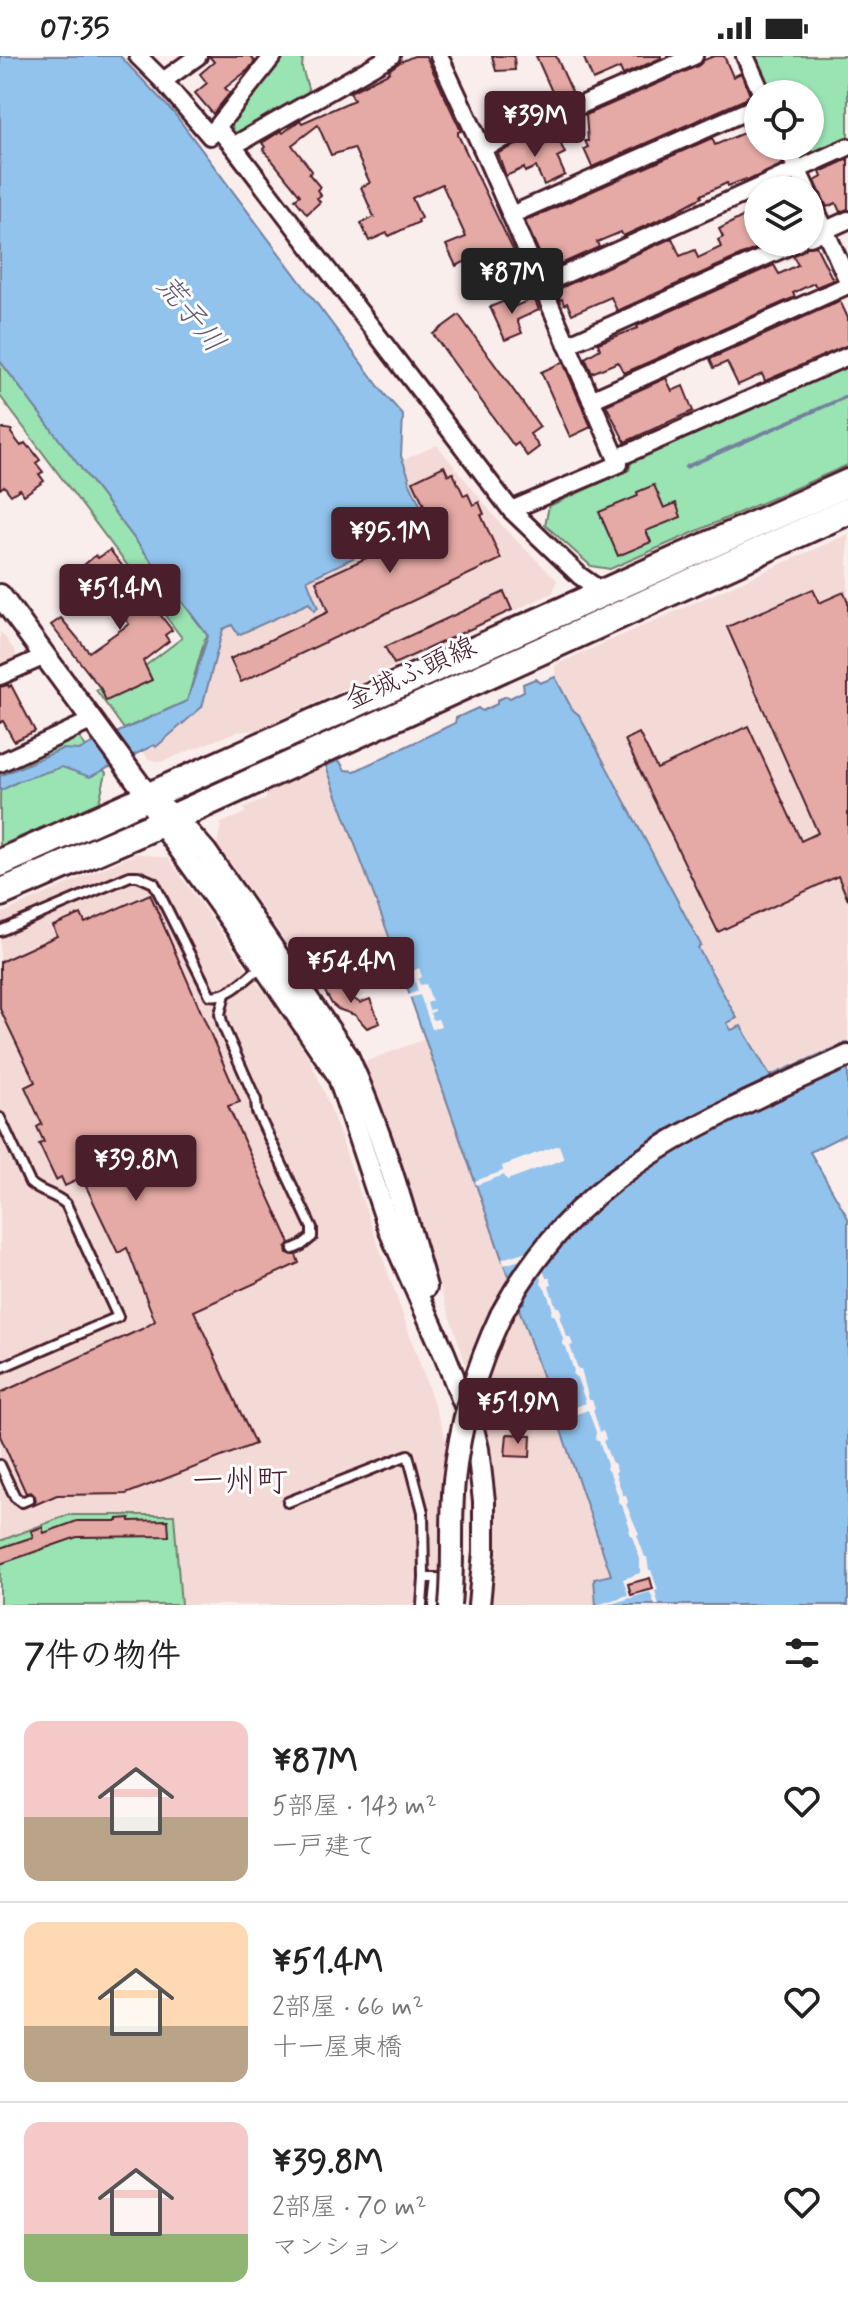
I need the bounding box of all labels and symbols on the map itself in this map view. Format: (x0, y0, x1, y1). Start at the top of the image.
pin: ¥39M (488, 91, 582, 159)
pin: ¥87M (465, 248, 559, 316)
water label: 荒子川 (147, 267, 233, 361)
pin: ¥95.1M (325, 507, 455, 575)
pin: ¥51.4M (55, 564, 185, 632)
street label: 金城ふ頭線 (340, 629, 482, 719)
pin: ¥54.4M (286, 937, 416, 1005)
pin: ¥39.8M (71, 1135, 201, 1203)
pin: ¥51.9M (453, 1378, 583, 1446)
district label: 一州町 (192, 1461, 288, 1503)

